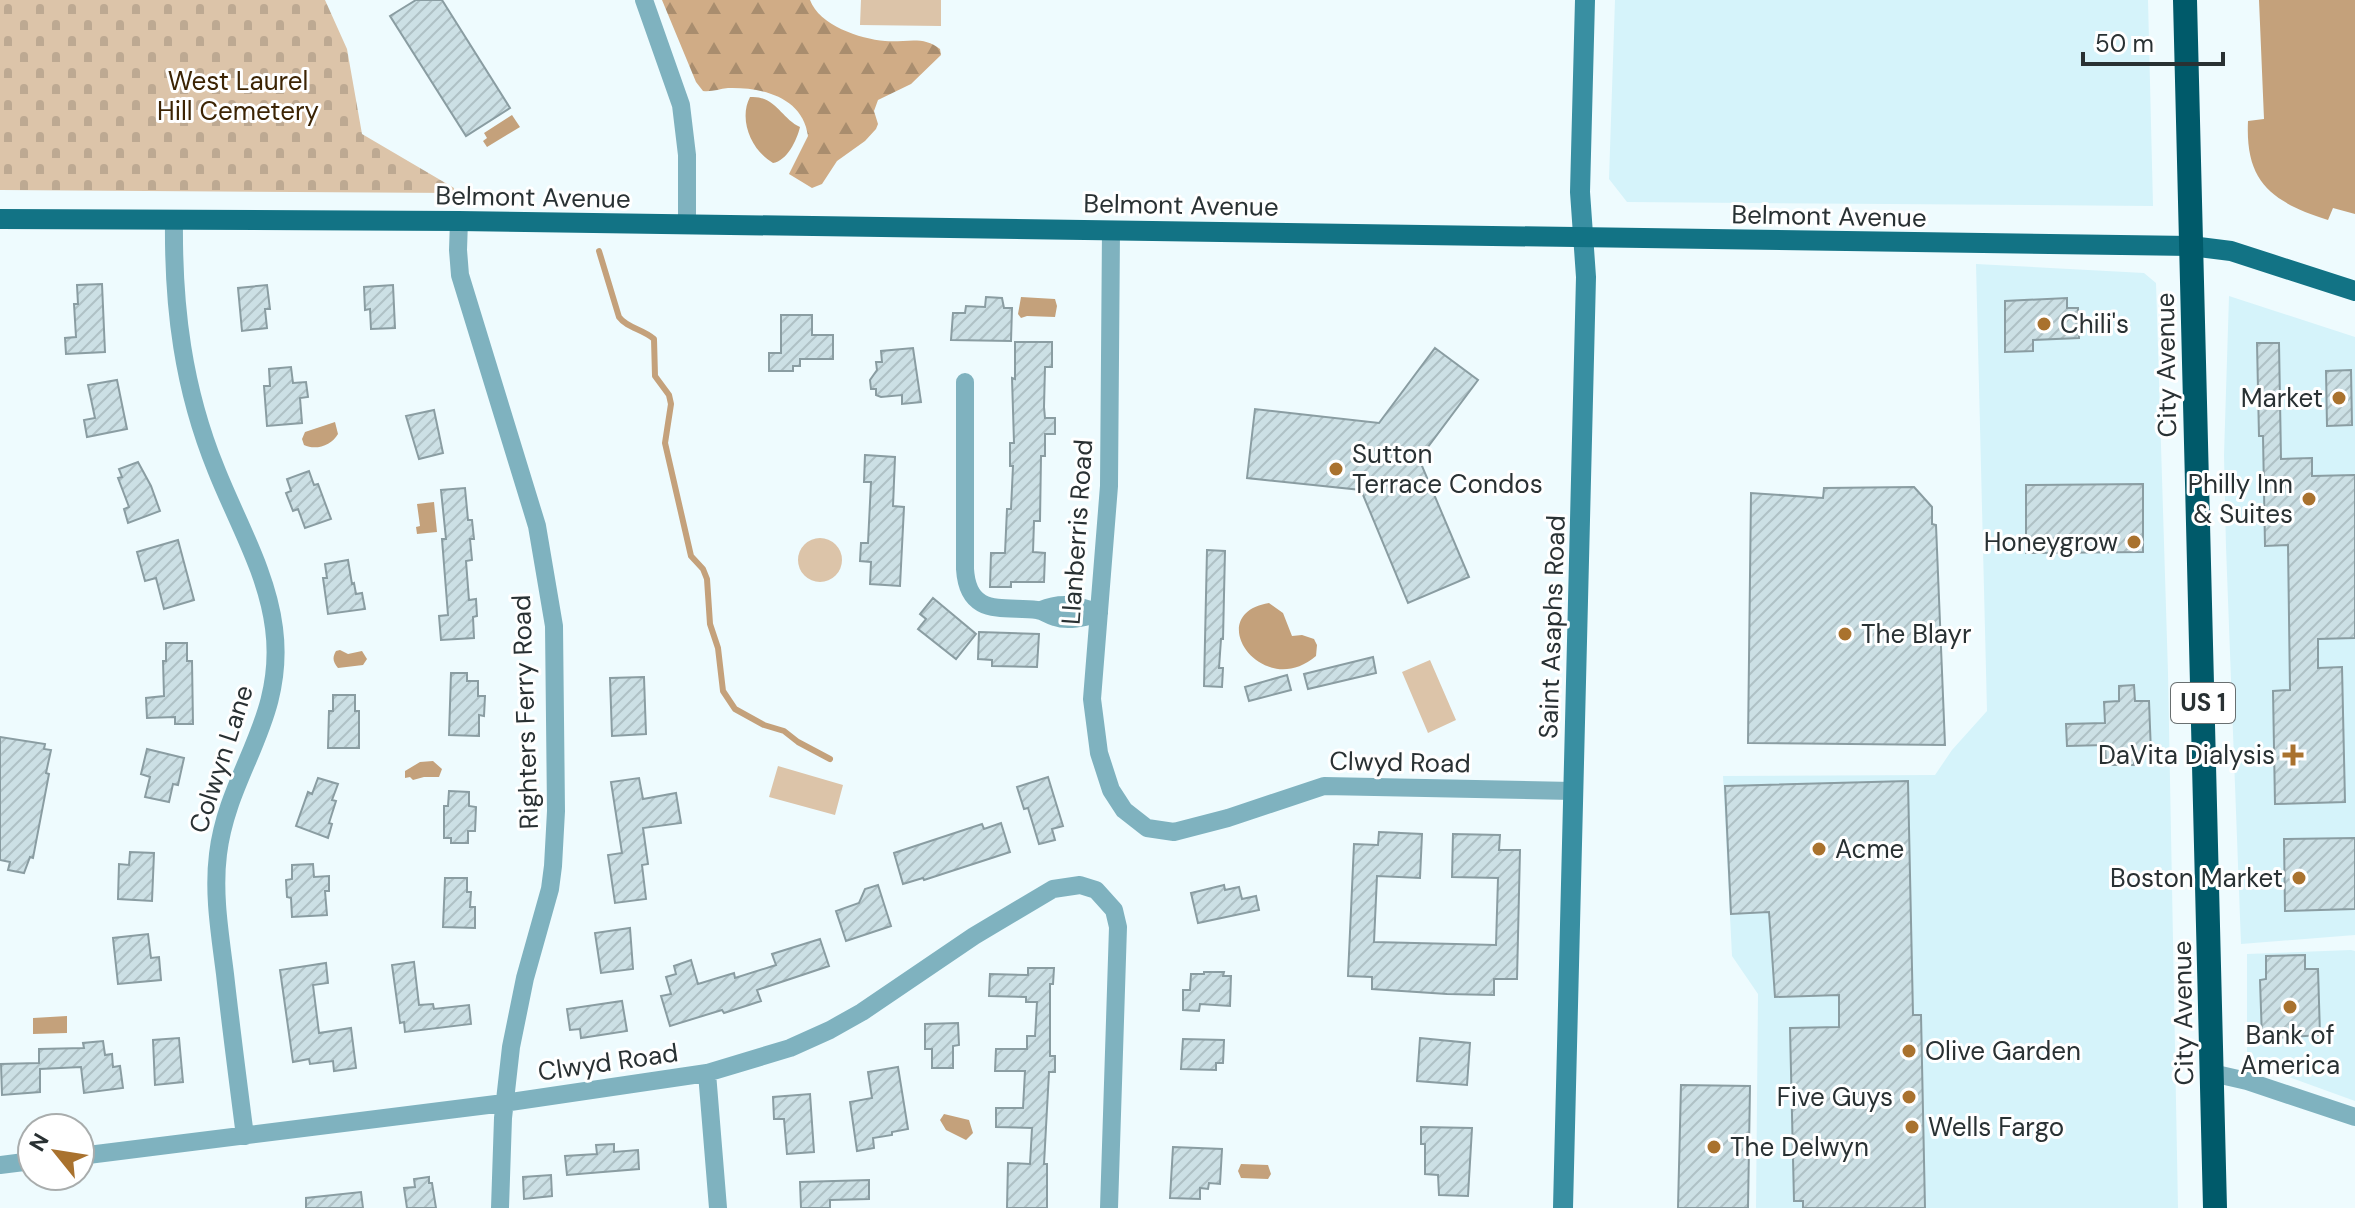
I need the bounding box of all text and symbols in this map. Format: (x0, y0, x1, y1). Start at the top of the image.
scale bar (2083, 16, 2223, 66)
text: 50 m (2095, 28, 2154, 59)
park label: West Laurel Hill Cemetery (157, 64, 319, 128)
street label: Belmont Avenue (435, 178, 631, 216)
street label: Belmont Avenue (1083, 186, 1279, 224)
street label: Belmont Avenue (1731, 197, 1927, 235)
street label: City Avenue (2148, 292, 2184, 438)
place label: Chili's (2060, 307, 2129, 341)
marker: Chili's (2035, 315, 2053, 333)
place label: Market (2241, 381, 2323, 415)
marker: Market (2330, 389, 2348, 407)
place label: Sutton Terrace Condos (1352, 437, 1543, 501)
street label: Llanberris Road (1054, 438, 1100, 626)
marker: Sutton Terrace Condos (1327, 460, 1345, 478)
place label: Philly Inn & Suites (2188, 467, 2293, 531)
marker: Philly Inn & Suites (2300, 490, 2318, 508)
street label: Saint Asaphs Road (1531, 515, 1573, 739)
place label: Honeygrow (1984, 525, 2118, 559)
marker: Honeygrow (2125, 533, 2143, 551)
street label: Righters Ferry Road (504, 594, 546, 830)
place label: The Blayr (1861, 617, 1972, 651)
marker: The Blayr (1836, 625, 1854, 643)
street label: Colwyn Lane (181, 681, 261, 837)
road number: US 1 (2171, 683, 2235, 723)
place label: DaVita Dialysis (2098, 738, 2275, 772)
street label: Clwyd Road (1329, 744, 1471, 780)
marker: DaVita Dialysis (2282, 744, 2304, 766)
place label: Acme (1835, 832, 1904, 866)
marker: Acme (1810, 840, 1828, 858)
place label: Boston Market (2110, 861, 2283, 895)
marker: Boston Market (2290, 869, 2308, 887)
street label: City Avenue (2165, 940, 2201, 1086)
marker: Bank of America (2281, 998, 2299, 1016)
place label: Bank of America (2240, 1018, 2340, 1082)
place label: Olive Garden (1925, 1034, 2081, 1068)
street label: Clwyd Road (536, 1035, 680, 1089)
marker: Olive Garden (1900, 1042, 1918, 1060)
place label: Five Guys (1777, 1080, 1893, 1114)
marker: Five Guys (1900, 1088, 1918, 1106)
place label: Wells Fargo (1928, 1110, 2064, 1144)
north arrow (16, 1112, 96, 1192)
marker: Wells Fargo (1903, 1118, 1921, 1136)
text: N (23, 1128, 56, 1156)
place label: The Delwyn (1730, 1130, 1869, 1164)
marker: The Delwyn (1705, 1138, 1723, 1156)

